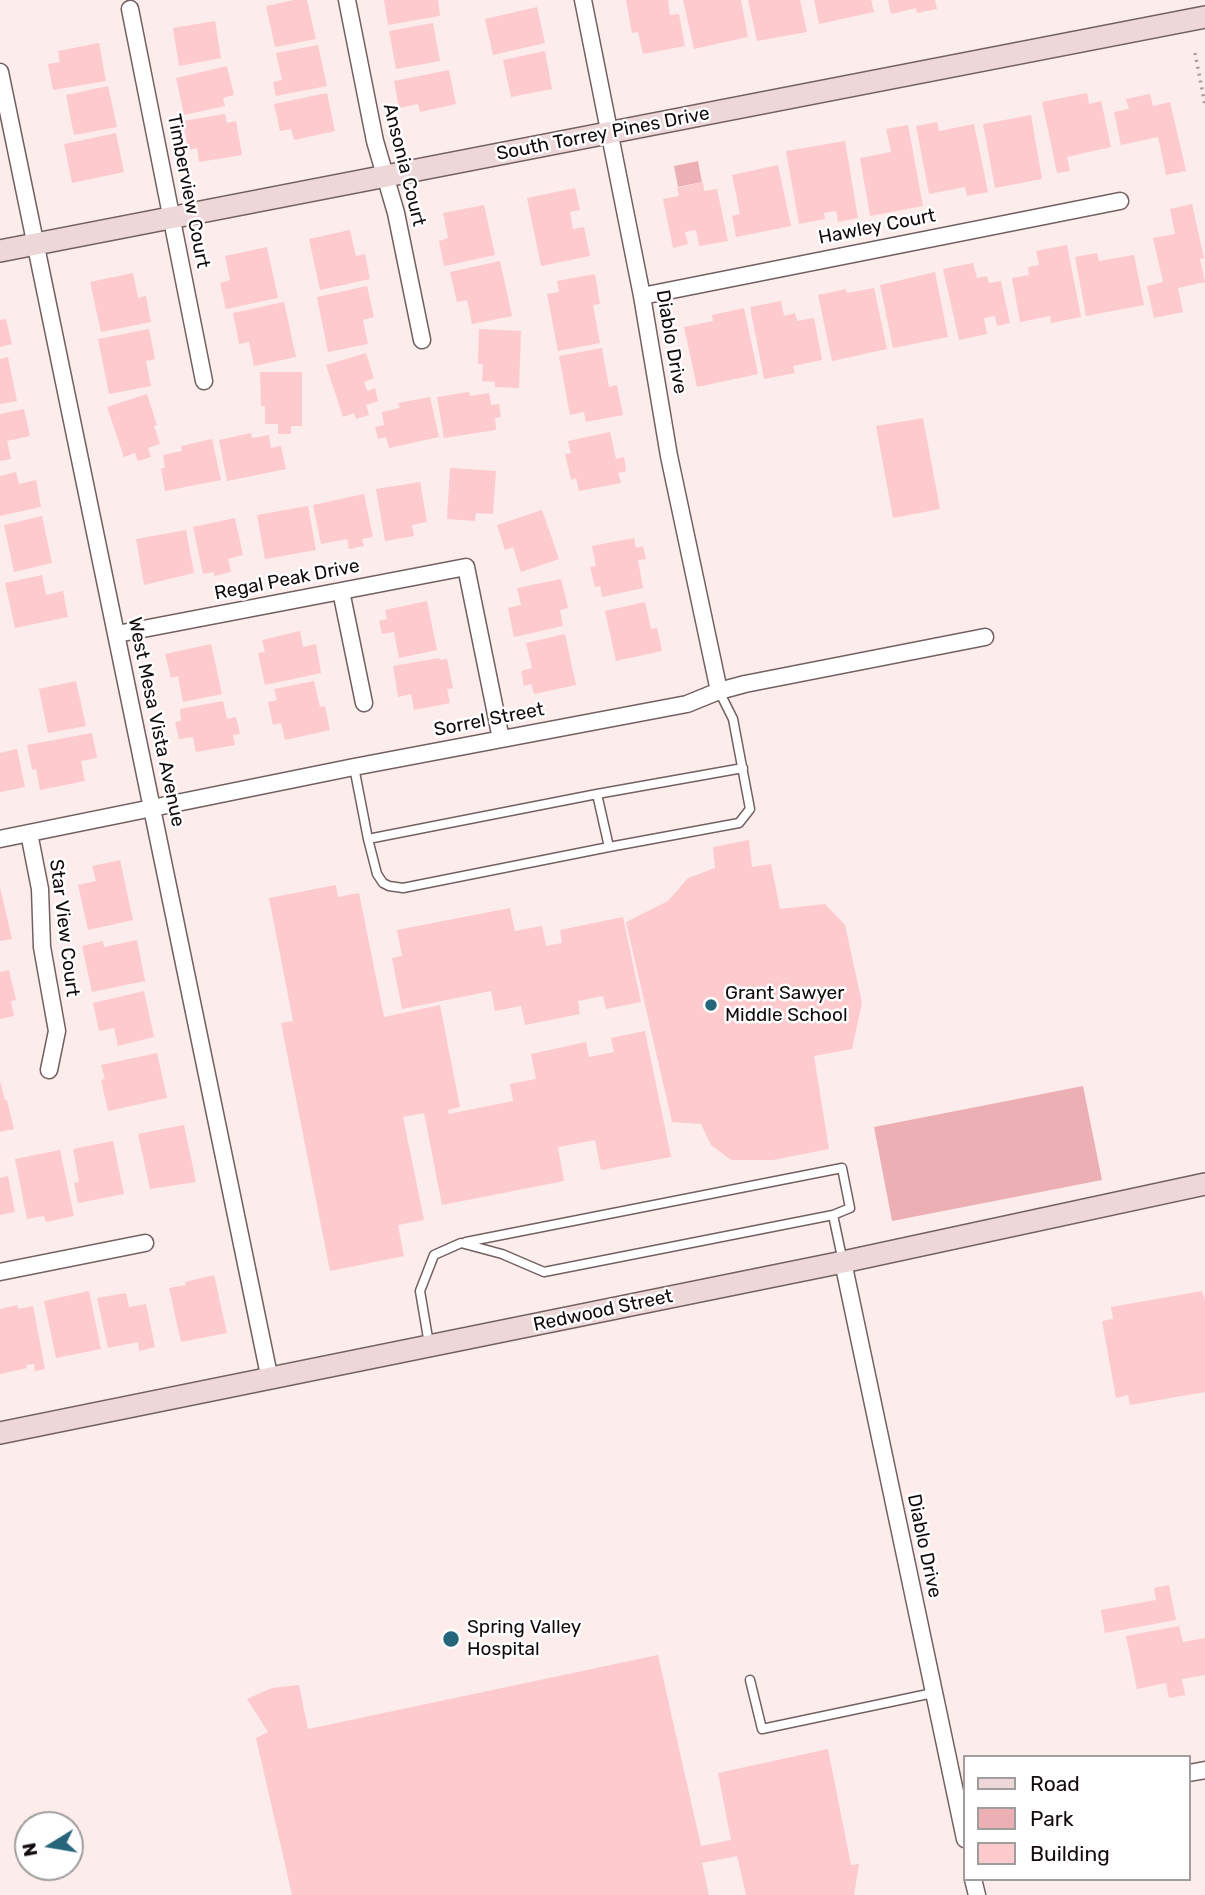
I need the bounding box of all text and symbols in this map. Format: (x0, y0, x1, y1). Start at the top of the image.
street label: Ansonia Court (378, 101, 430, 229)
street label: South Torrey Pines Drive (495, 102, 711, 166)
street label: Timberview Court (162, 112, 214, 270)
street label: Hawley Court (816, 204, 938, 250)
street label: Diablo Drive (651, 288, 691, 396)
street label: Regal Peak Drive (212, 555, 362, 605)
street label: West Mesa Vista Avenue (123, 615, 189, 829)
street label: Sorrel Street (432, 698, 546, 742)
street label: Star View Court (44, 858, 84, 998)
place label: Grant Sawyer Middle School (725, 983, 848, 1027)
marker: Grant Sawyer Middle School (703, 997, 719, 1013)
street label: Redwood Street (531, 1285, 675, 1337)
street label: Diablo Drive (902, 1492, 946, 1600)
place label: Spring Valley Hospital (467, 1617, 581, 1661)
marker: Spring Valley Hospital (441, 1629, 461, 1649)
legend (964, 1755, 1191, 1881)
text: Road (1030, 1771, 1080, 1796)
text: Park (1030, 1806, 1074, 1831)
north arrow (14, 1811, 84, 1881)
text: N (17, 1841, 42, 1859)
text: Building (1030, 1841, 1110, 1866)

